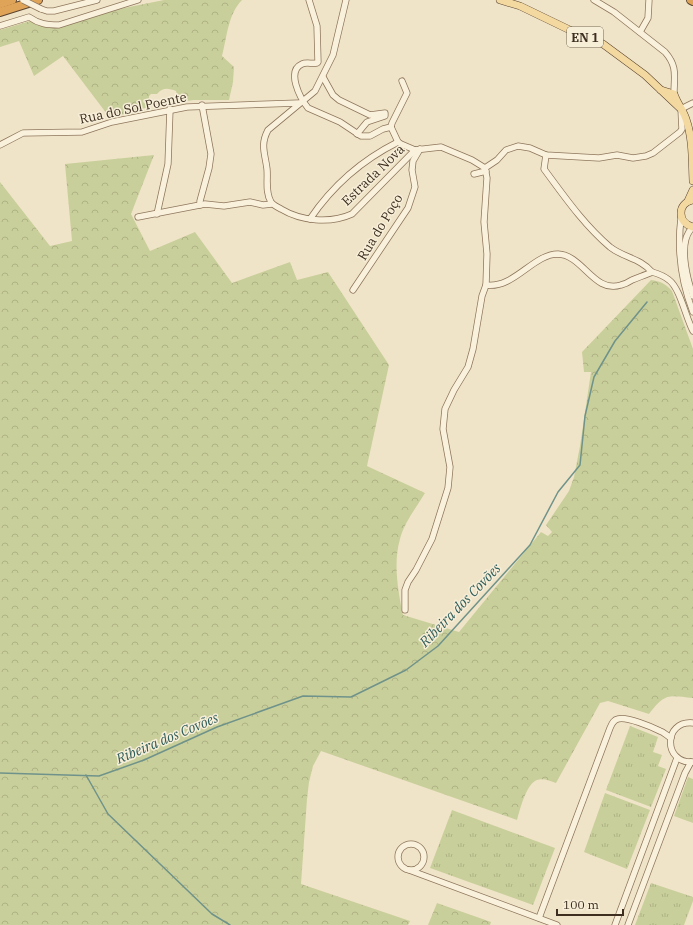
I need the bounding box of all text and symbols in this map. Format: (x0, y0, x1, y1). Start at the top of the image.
road number: EN 1 (567, 27, 603, 47)
street label: Rua do Sol Poente (78, 88, 188, 128)
street label: Estrada Nova (338, 141, 408, 209)
street label: Rua do Poço (354, 191, 406, 263)
water label: Ribeira dos Covões (415, 559, 505, 651)
water label: Ribeira dos Covões (112, 708, 222, 768)
scale bar (557, 891, 623, 917)
text: 100 m (563, 897, 599, 912)

